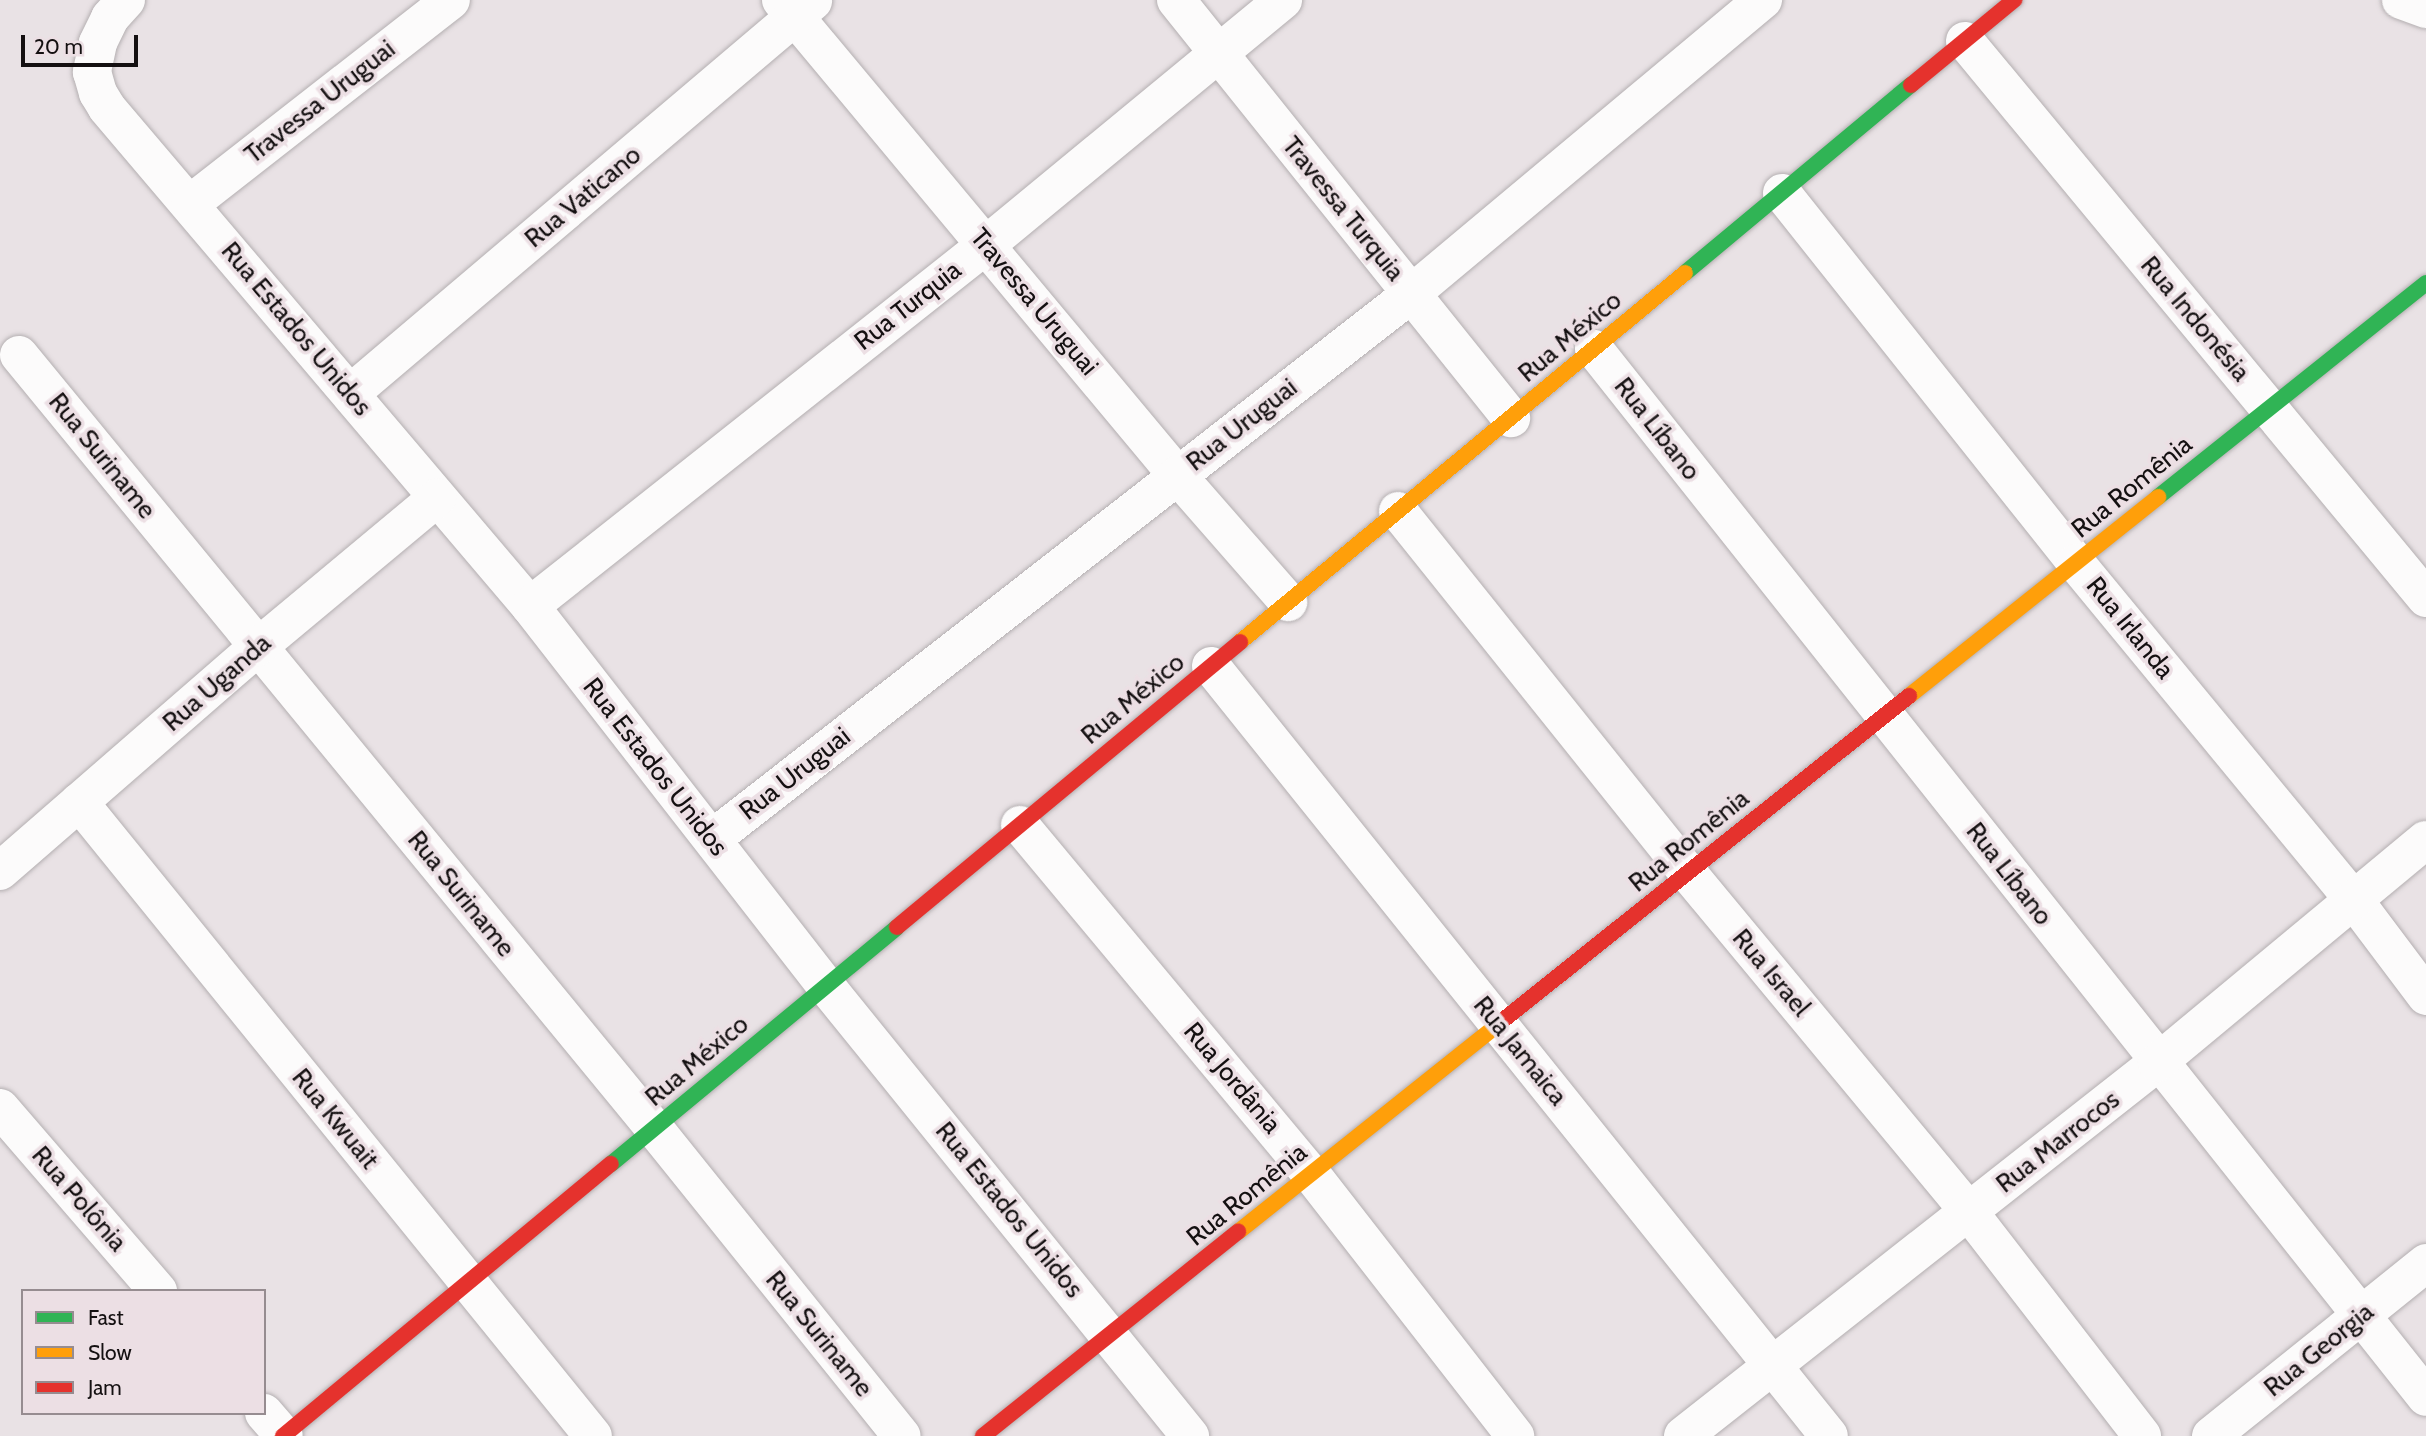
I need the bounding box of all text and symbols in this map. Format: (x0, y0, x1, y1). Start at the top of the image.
scale bar (24, 21, 142, 65)
text: 20 m (34, 34, 83, 59)
street label: Travessa Uruguai (239, 34, 401, 170)
street label: Travessa Turquia (1275, 131, 1411, 287)
street label: Rua Vaticano (519, 139, 647, 255)
street label: Travessa Uruguai (964, 222, 1104, 382)
street label: Rua Estados Unidos (214, 236, 378, 422)
street label: Rua Indonésia (2134, 250, 2256, 388)
street label: Rua Turquia (849, 255, 967, 357)
street label: Rua México (1512, 285, 1628, 389)
street label: Rua Líbano (1607, 371, 1707, 487)
street label: Rua Uruguai (1180, 372, 1304, 478)
street label: Rua Suriname (42, 387, 162, 525)
street label: Rua Romênia (2066, 429, 2198, 545)
street label: Rua Irlanda (2079, 571, 2181, 685)
street label: Rua Uganda (157, 628, 277, 738)
street label: Rua México (1075, 647, 1191, 751)
street label: Rua Estados Unidos (576, 672, 734, 862)
street label: Rua Uruguai (733, 721, 857, 827)
street label: Rua Romênia (1623, 783, 1755, 899)
street label: Rua Líbano (1959, 816, 2059, 932)
street label: Rua Suriname (401, 825, 521, 963)
street label: Rua Israel (1725, 923, 1817, 1023)
street label: Rua Jamaica (1467, 990, 1573, 1112)
street label: Rua México (639, 1009, 755, 1113)
street label: Rua Jordânia (1177, 1016, 1287, 1140)
street label: Rua Kwuait (285, 1063, 385, 1175)
street label: Rua Marrocos (1990, 1084, 2126, 1200)
street label: Rua Estados Unidos (929, 1116, 1089, 1304)
street label: Rua Romênia (1181, 1137, 1313, 1253)
street label: Rua Polônia (25, 1140, 133, 1258)
street label: Rua Suriname (759, 1265, 879, 1403)
legend (21, 1289, 266, 1415)
street label: Rua Georgia (2258, 1296, 2380, 1404)
text: Fast (88, 1305, 124, 1330)
text: Slow (88, 1340, 132, 1365)
text: Jam (88, 1375, 122, 1400)

